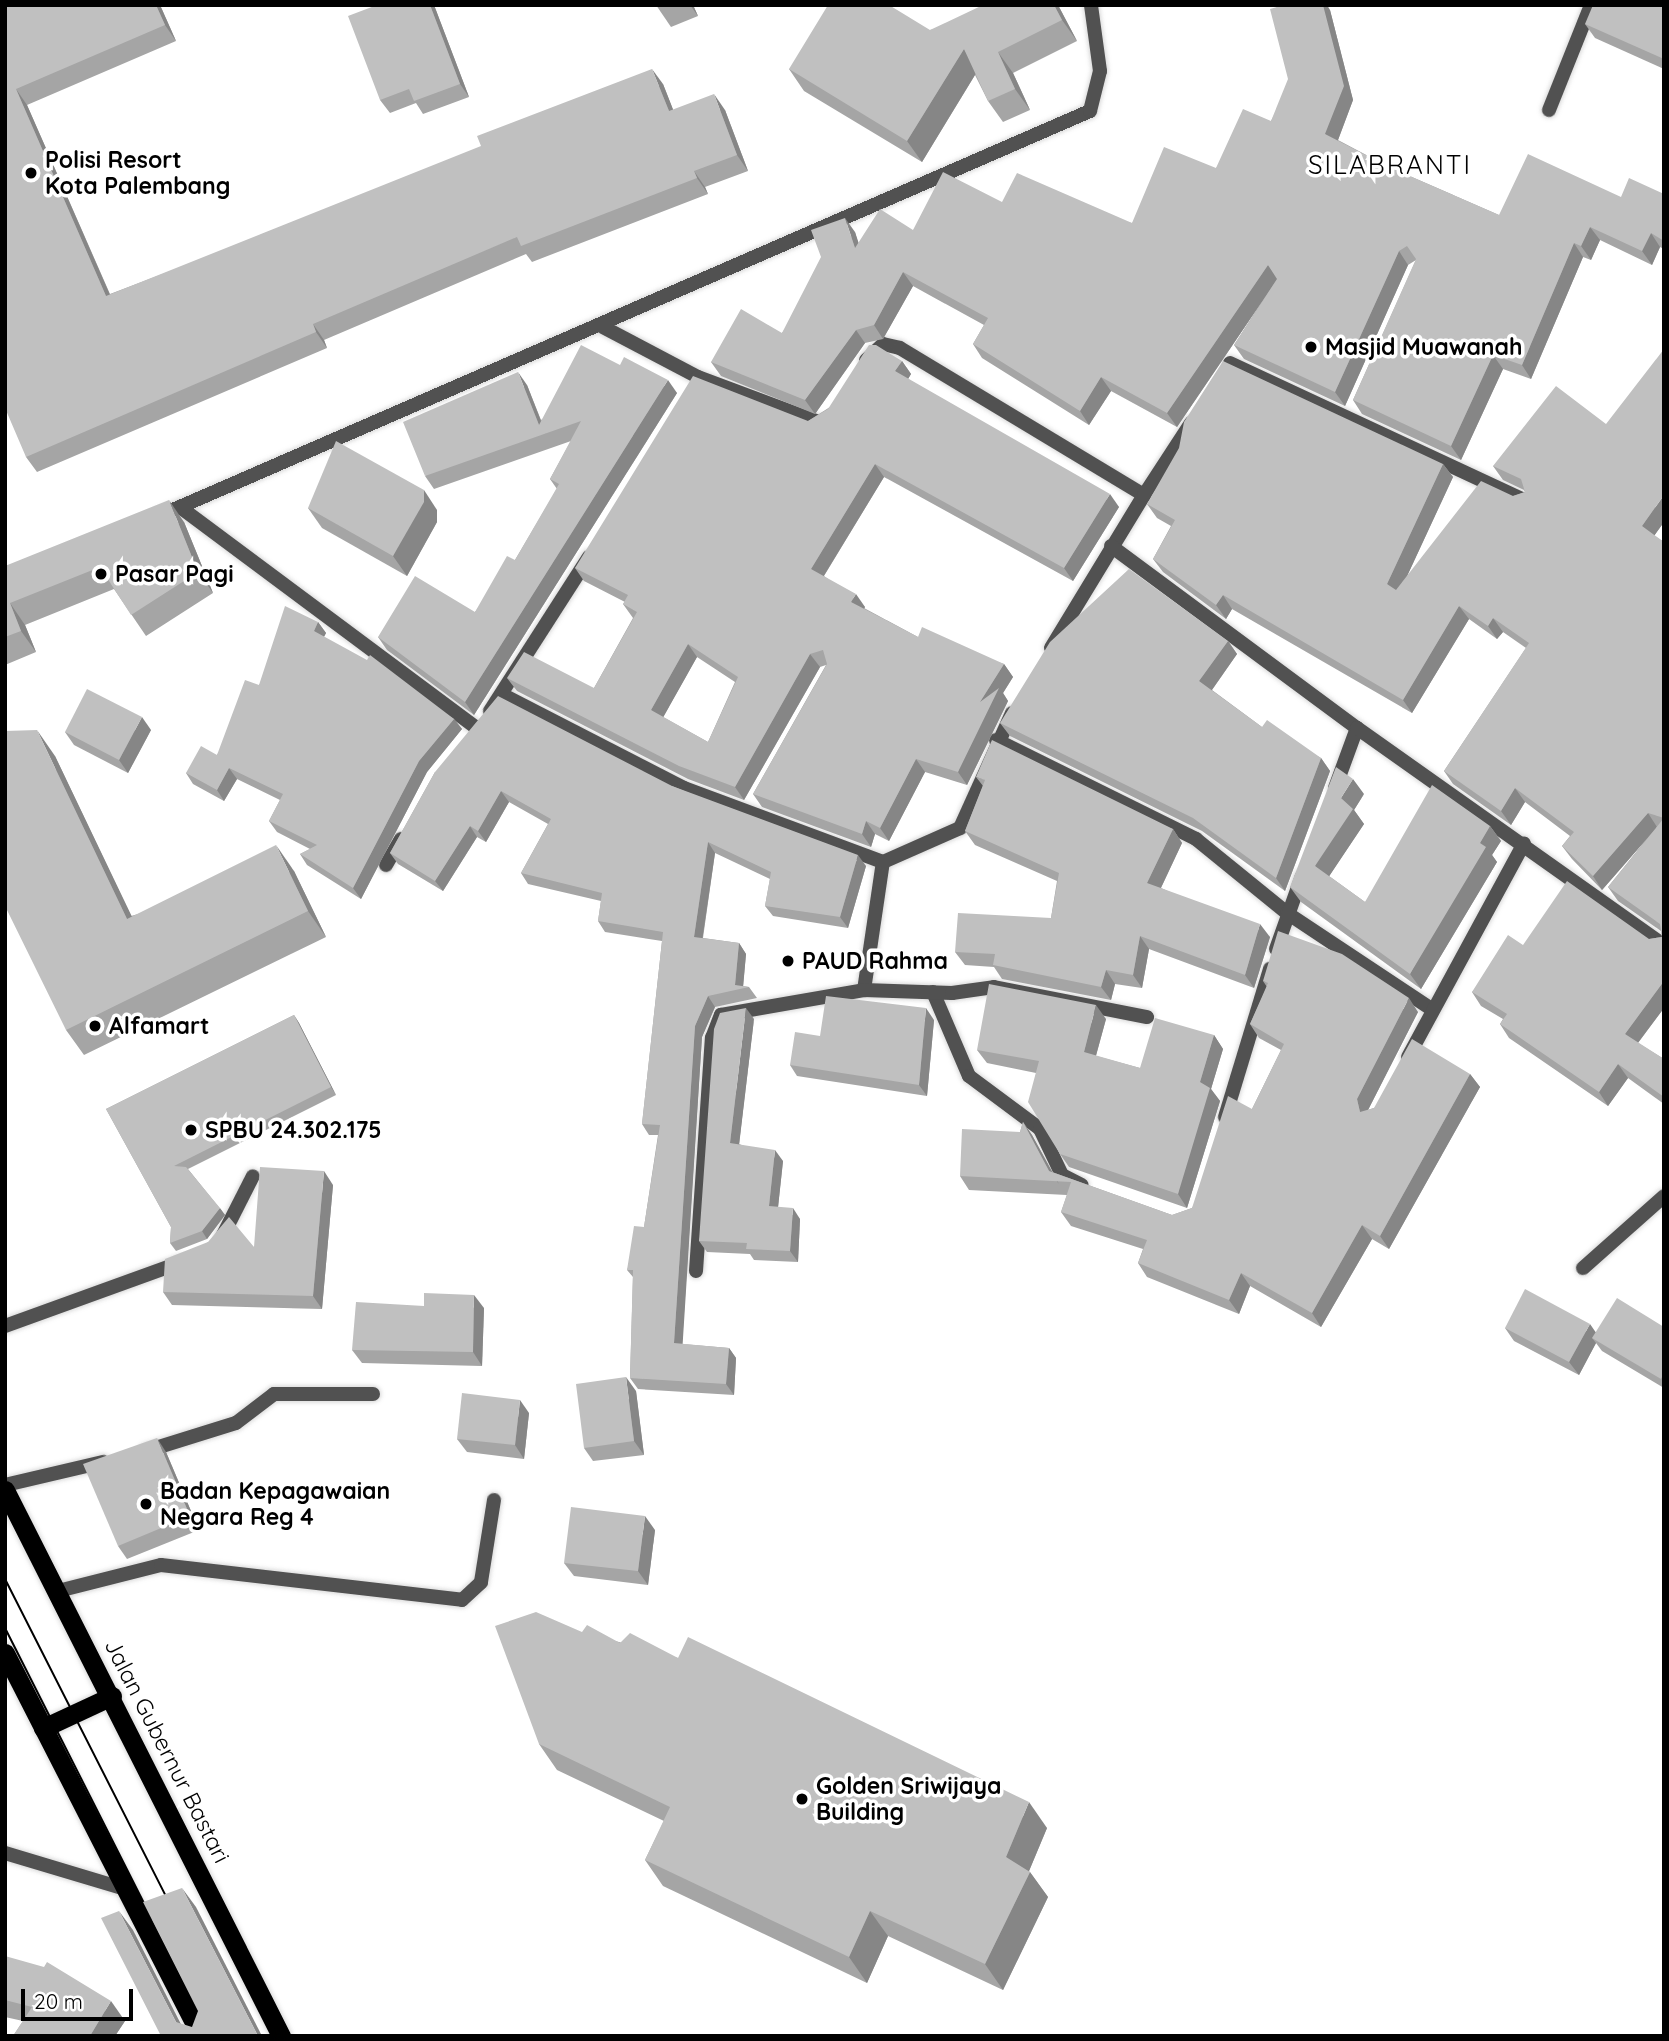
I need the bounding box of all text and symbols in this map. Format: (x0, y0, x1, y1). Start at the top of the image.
place label: Polisi Resort Kota Palembang (45, 146, 230, 200)
district label: SILABRANTI (1309, 149, 1471, 181)
marker: Polisi Resort Kota Palembang (23, 165, 39, 181)
place label: Masjid Muawanah (1325, 333, 1522, 361)
marker: Masjid Muawanah (1303, 339, 1319, 355)
place label: Pasar Pagi (115, 560, 234, 588)
marker: Pasar Pagi (93, 566, 109, 582)
place label: PAUD Rahma (802, 947, 948, 975)
marker: PAUD Rahma (780, 953, 796, 969)
place label: Alfamart (109, 1012, 209, 1040)
marker: Alfamart (87, 1018, 103, 1034)
place label: SPBU 24.302.175 (205, 1116, 382, 1144)
marker: SPBU 24.302.175 (183, 1122, 199, 1138)
place label: Badan Kepagawaian Negara Reg 4 (160, 1477, 390, 1531)
marker: Badan Kepagawaian Negara Reg 4 (138, 1496, 154, 1512)
street label: Jalan Gubernur Bastari (99, 1634, 235, 1868)
place label: Golden Sriwijaya Building (816, 1772, 1001, 1826)
marker: Golden Sriwijaya Building (794, 1791, 810, 1807)
scale bar (24, 1974, 136, 2018)
text: 20 m (34, 1988, 83, 2014)

